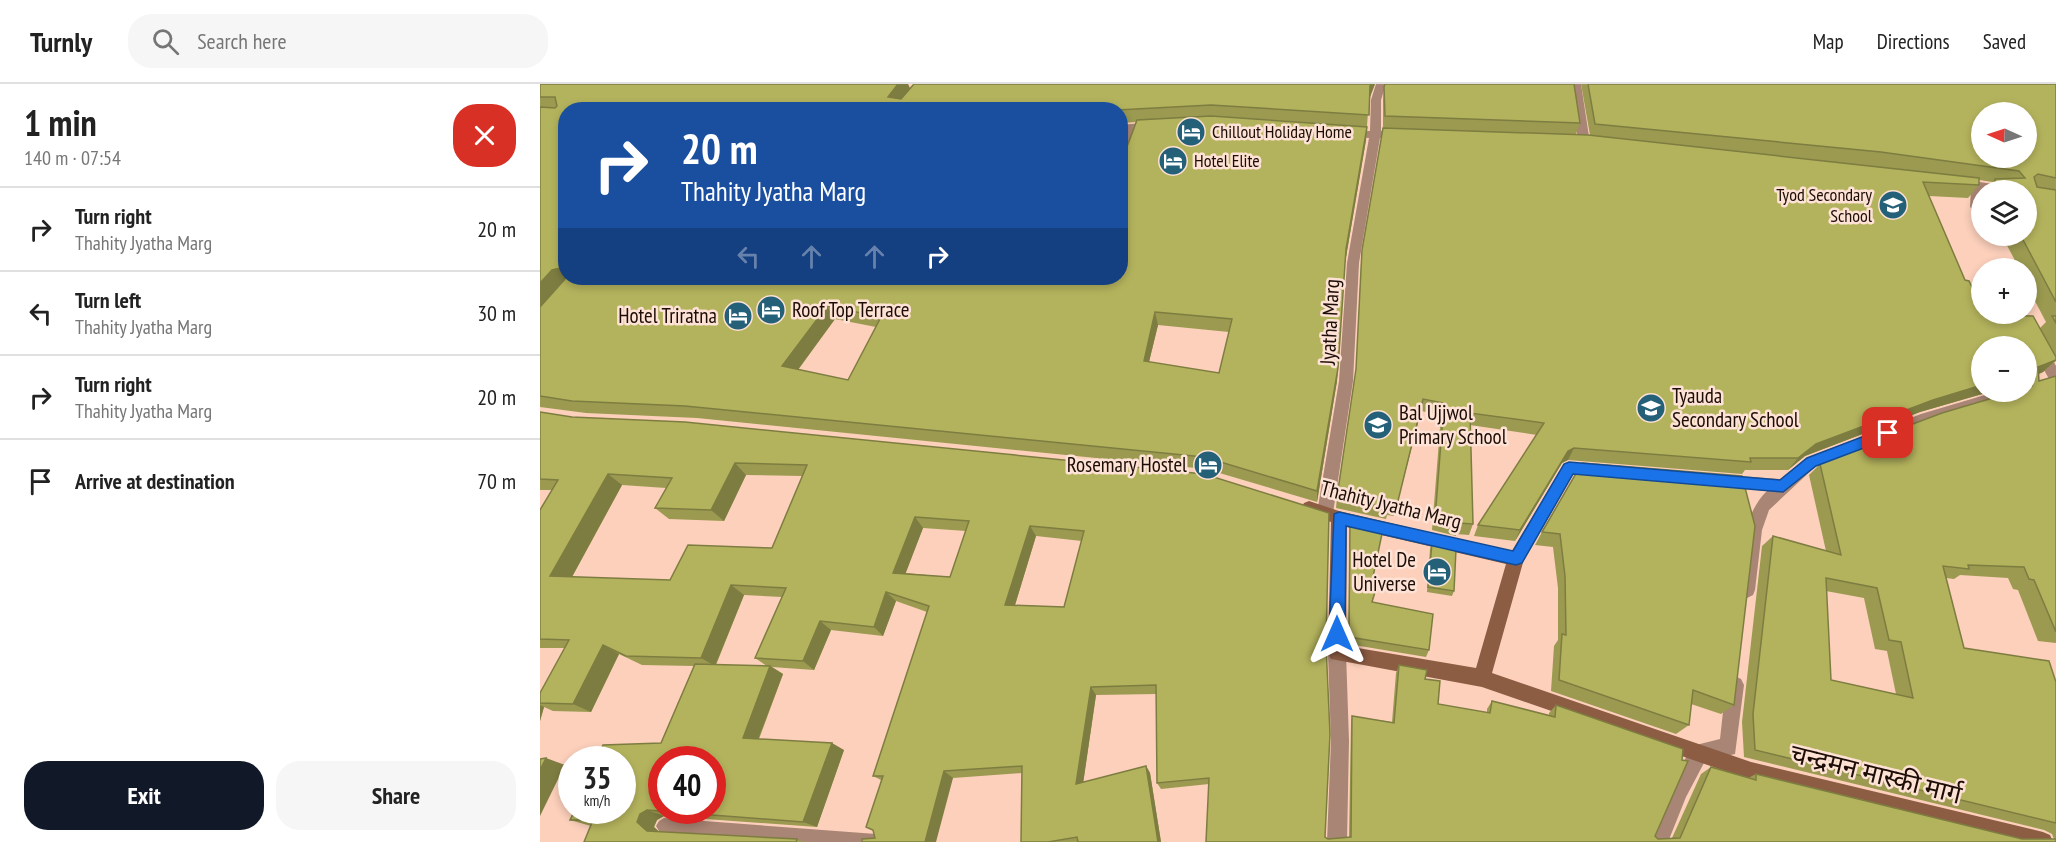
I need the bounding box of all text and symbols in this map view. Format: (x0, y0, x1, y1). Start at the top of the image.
search box (128, 14, 548, 68)
text: Turnly (30, 23, 92, 60)
icon: search (149, 25, 182, 58)
text: Search here (197, 27, 287, 55)
text: Map (1813, 28, 1844, 55)
text: Directions (1877, 28, 1950, 55)
text: Saved (1983, 28, 2026, 55)
text: 1 min (24, 99, 97, 146)
north arrow (1971, 102, 2037, 168)
map controls (1971, 102, 2037, 402)
button: close (453, 104, 516, 167)
hotel icon: Chillout Holiday Home (1175, 116, 1207, 148)
place label: Chillout Holiday Home (1212, 120, 1352, 143)
text: 20 m (681, 121, 758, 176)
icon: right (582, 126, 660, 204)
text: 140 m · 07:54 (24, 145, 121, 171)
hotel icon: Hotel Elite (1157, 145, 1189, 177)
place label: Hotel Elite (1194, 149, 1260, 172)
text: Thahity Jyatha Marg (681, 174, 866, 208)
button: layers (1971, 180, 2037, 246)
place label: Tyod Secondary School (1776, 183, 1873, 227)
school or university icon: Tyod Secondary School (1877, 189, 1909, 221)
text: Turn right (75, 202, 152, 230)
icon: right (24, 213, 57, 246)
text: 20 m (477, 215, 516, 243)
text: Thahity Jyatha Marg (75, 230, 212, 256)
icon: left (732, 240, 765, 273)
icon: ahead (795, 240, 828, 273)
icon: ahead (858, 240, 891, 273)
icon: right (921, 240, 954, 273)
button: + (1971, 258, 2037, 324)
street label: Jyatha Marg (1314, 278, 1345, 367)
text: Turn left (75, 286, 141, 314)
hotel icon: Roof Top Terrace (755, 294, 787, 326)
place label: Roof Top Terrace (792, 296, 909, 323)
icon: left (24, 297, 57, 330)
text: 30 m (477, 299, 516, 327)
hotel icon: Hotel Triratna (722, 300, 754, 332)
place label: Hotel Triratna (618, 302, 717, 329)
text: Thahity Jyatha Marg (75, 314, 212, 340)
button: − (1971, 336, 2037, 402)
text: Turn right (75, 370, 152, 398)
icon: right (24, 381, 57, 414)
place label: Tyauda Secondary School (1672, 382, 1799, 433)
text: 20 m (477, 383, 516, 411)
school or university icon: Tyauda Secondary School (1635, 392, 1667, 424)
text: Thahity Jyatha Marg (75, 398, 212, 424)
place label: Bal Ujjwol Primary School (1399, 399, 1507, 450)
pin (1862, 407, 1913, 458)
school or university icon: Bal Ujjwol Primary School (1362, 409, 1394, 441)
icon: arrive (1871, 416, 1904, 449)
hotel icon: Rosemary Hostel (1192, 449, 1224, 481)
place label: Rosemary Hostel (1067, 451, 1187, 478)
icon: arrive (24, 465, 57, 498)
text: Arrive at destination (75, 467, 235, 495)
text: 70 m (477, 467, 516, 495)
street label: Thahity Jyatha Marg (1318, 474, 1464, 535)
place label: Hotel De Universe (1352, 546, 1416, 597)
hotel icon: Hotel De Universe (1421, 556, 1453, 588)
position arrow (1305, 602, 1369, 666)
street label: चन्द्रमन मास्की मार्ग (1787, 736, 1966, 811)
speed limit sign: 40 (648, 746, 726, 824)
text: 35 (583, 758, 611, 797)
button: Exit (24, 761, 264, 830)
button: Share (276, 761, 516, 830)
text: km/h (584, 791, 610, 810)

